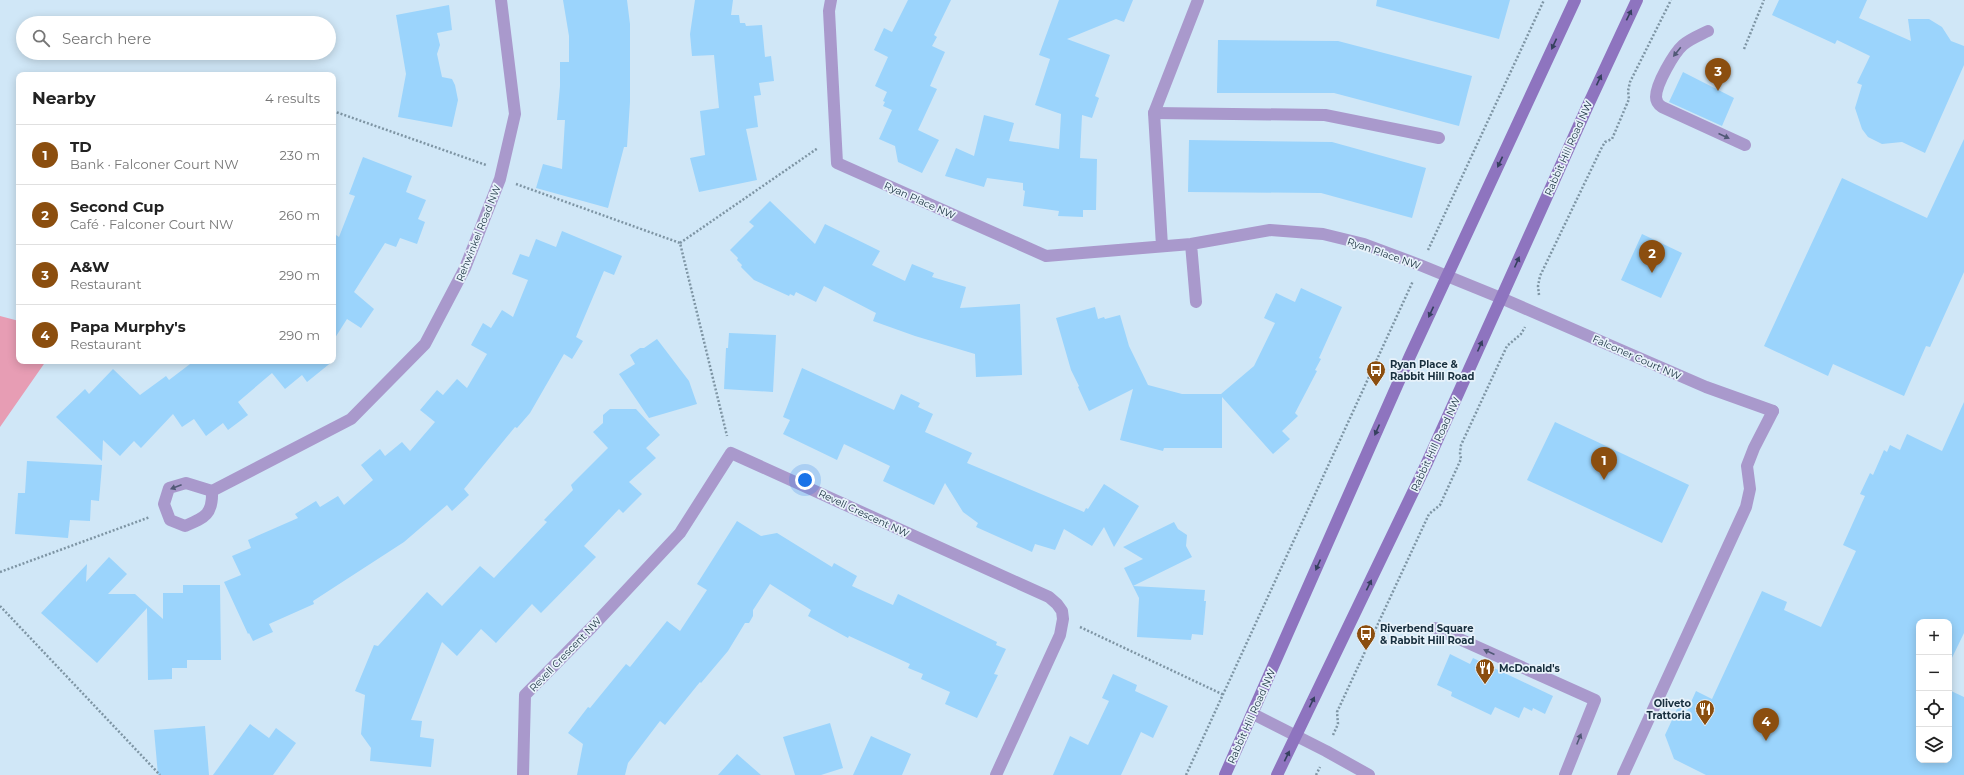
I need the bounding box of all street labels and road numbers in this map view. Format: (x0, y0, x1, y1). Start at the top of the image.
street label: Rabbit Hill Road NW (1542, 99, 1595, 198)
street label: Ryan Place NW (882, 179, 958, 222)
street label: Rehwinkel Road NW (453, 183, 504, 283)
street label: Ryan Place NW (1345, 235, 1422, 272)
street label: Falconer Court NW (1590, 332, 1683, 383)
street label: Rabbit Hill Road NW (1408, 395, 1463, 493)
street label: Revell Crescent NW (816, 487, 911, 540)
street label: Revell Crescent NW (526, 614, 604, 694)
street label: Rabbit Hill Road NW (1225, 667, 1278, 766)

